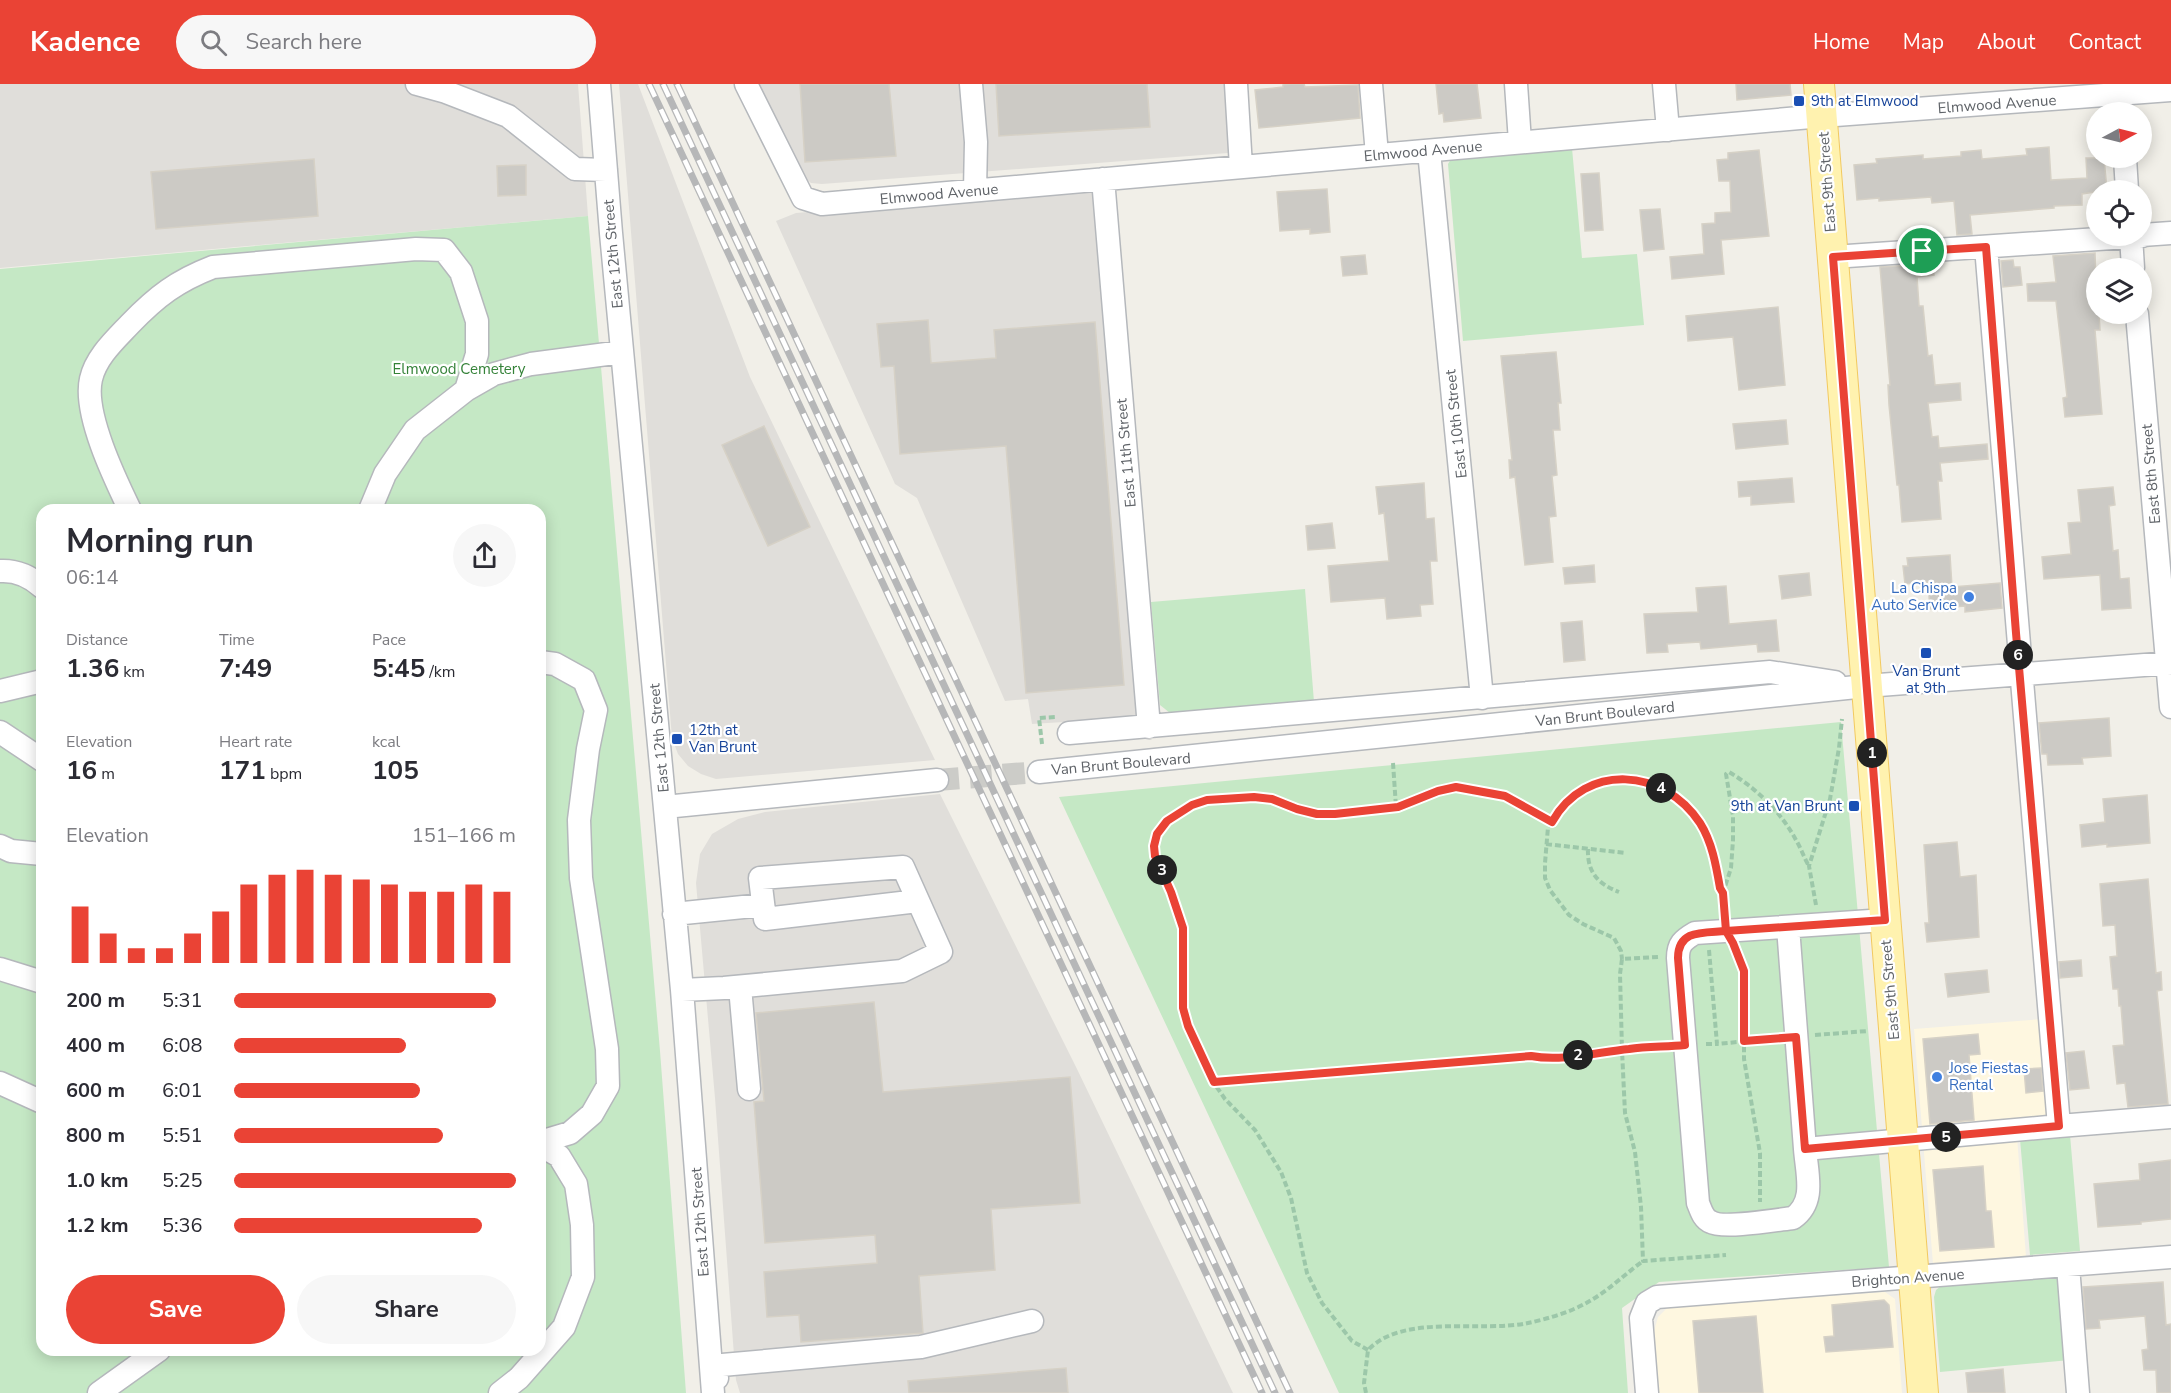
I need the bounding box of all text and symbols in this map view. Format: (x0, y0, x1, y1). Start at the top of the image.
search box (176, 15, 596, 69)
text: Kadence (30, 23, 140, 61)
icon: search (197, 26, 230, 59)
text: Search here (245, 27, 362, 57)
text: Home (1813, 28, 1870, 56)
text: Map (1903, 28, 1944, 56)
text: About (1977, 28, 2035, 56)
text: Contact (2068, 28, 2141, 56)
street label: Elmwood Avenue (1937, 90, 2057, 118)
place label: 9th at Elmwood (1811, 91, 1919, 111)
marker: 9th at Elmwood (1792, 94, 1806, 108)
north arrow (2086, 102, 2152, 168)
map controls (2086, 102, 2152, 324)
street label: East 9th Street (1813, 130, 1840, 233)
street label: Elmwood Avenue (1363, 136, 1483, 166)
street label: Elmwood Avenue (879, 179, 999, 209)
button: locate (2086, 180, 2152, 246)
street label: East 12th Street (598, 198, 628, 309)
pin (1896, 225, 1947, 276)
icon: arrive (1905, 234, 1938, 267)
button: layers (2086, 258, 2152, 324)
park label: Elmwood Cemetery (393, 359, 526, 379)
street label: East 10th Street (1440, 368, 1472, 479)
street label: East 11th Street (1111, 397, 1141, 508)
street label: East 8th Street (2137, 422, 2165, 525)
text: Morning run (66, 519, 254, 564)
button: share (453, 524, 516, 587)
text: 06:14 (66, 564, 119, 591)
place label: La Chispa Auto Service (1871, 578, 1957, 615)
marker: La Chispa Auto Service (1962, 590, 1976, 604)
text: Distance (66, 629, 128, 651)
text: Time (219, 629, 255, 651)
text: Pace (372, 629, 406, 651)
pin: 6 (2003, 640, 2033, 670)
text: 6 (2013, 644, 2023, 666)
marker: Van Brunt at 9th (1919, 646, 1933, 660)
text: 1.36 (66, 651, 119, 686)
text: 7:49 (219, 651, 272, 686)
text: 5:45 (372, 651, 425, 686)
text: km (119, 661, 145, 683)
text: /km (425, 661, 456, 683)
place label: Van Brunt at 9th (1891, 661, 1960, 698)
street label: East 12th Street (644, 682, 674, 793)
street label: Van Brunt Boulevard (1533, 697, 1676, 731)
place label: 12th at Van Brunt (688, 720, 757, 757)
text: Elevation (66, 731, 132, 753)
text: Heart rate (219, 731, 292, 753)
text: kcal (372, 731, 400, 753)
marker: 12th at Van Brunt (670, 732, 684, 746)
pin: 1 (1857, 738, 1887, 768)
text: 1 (1867, 742, 1877, 764)
street label: Van Brunt Boulevard (1049, 748, 1192, 780)
text: 16 (66, 753, 97, 788)
text: 171 (219, 753, 266, 788)
text: 105 (372, 753, 419, 788)
text: m (97, 763, 115, 785)
text: bpm (266, 763, 302, 785)
pin: 4 (1646, 773, 1676, 803)
text: 4 (1656, 777, 1666, 799)
place label: 9th at Van Brunt (1731, 796, 1843, 816)
marker: 9th at Van Brunt (1847, 799, 1861, 813)
text: Elevation (66, 822, 149, 849)
text: 151–166 m (412, 822, 516, 849)
pin: 3 (1147, 855, 1177, 885)
text: 3 (1157, 859, 1167, 881)
street label: East 9th Street (1876, 938, 1904, 1041)
text: 200 m (66, 987, 125, 1014)
text: 5:31 (162, 987, 203, 1014)
text: 400 m (66, 1032, 125, 1059)
text: 6:08 (162, 1032, 203, 1059)
pin: 2 (1563, 1040, 1593, 1070)
text: 2 (1573, 1044, 1583, 1066)
place label: Jose Fiestas Rental (1948, 1058, 2029, 1095)
marker: Jose Fiestas Rental (1930, 1070, 1944, 1084)
text: 600 m (66, 1077, 125, 1104)
text: 6:01 (162, 1077, 203, 1104)
text: 800 m (66, 1122, 125, 1149)
text: 5:51 (162, 1122, 203, 1149)
pin: 5 (1931, 1122, 1961, 1152)
text: 5 (1941, 1126, 1951, 1148)
street label: East 12th Street (686, 1166, 714, 1277)
text: 1.0 km (66, 1167, 129, 1194)
text: 5:25 (162, 1167, 203, 1194)
text: 1.2 km (66, 1212, 129, 1239)
text: 5:36 (162, 1212, 203, 1239)
street label: Brighton Avenue (1851, 1264, 1965, 1292)
button: Save (66, 1275, 285, 1344)
button: Share (297, 1275, 516, 1344)

